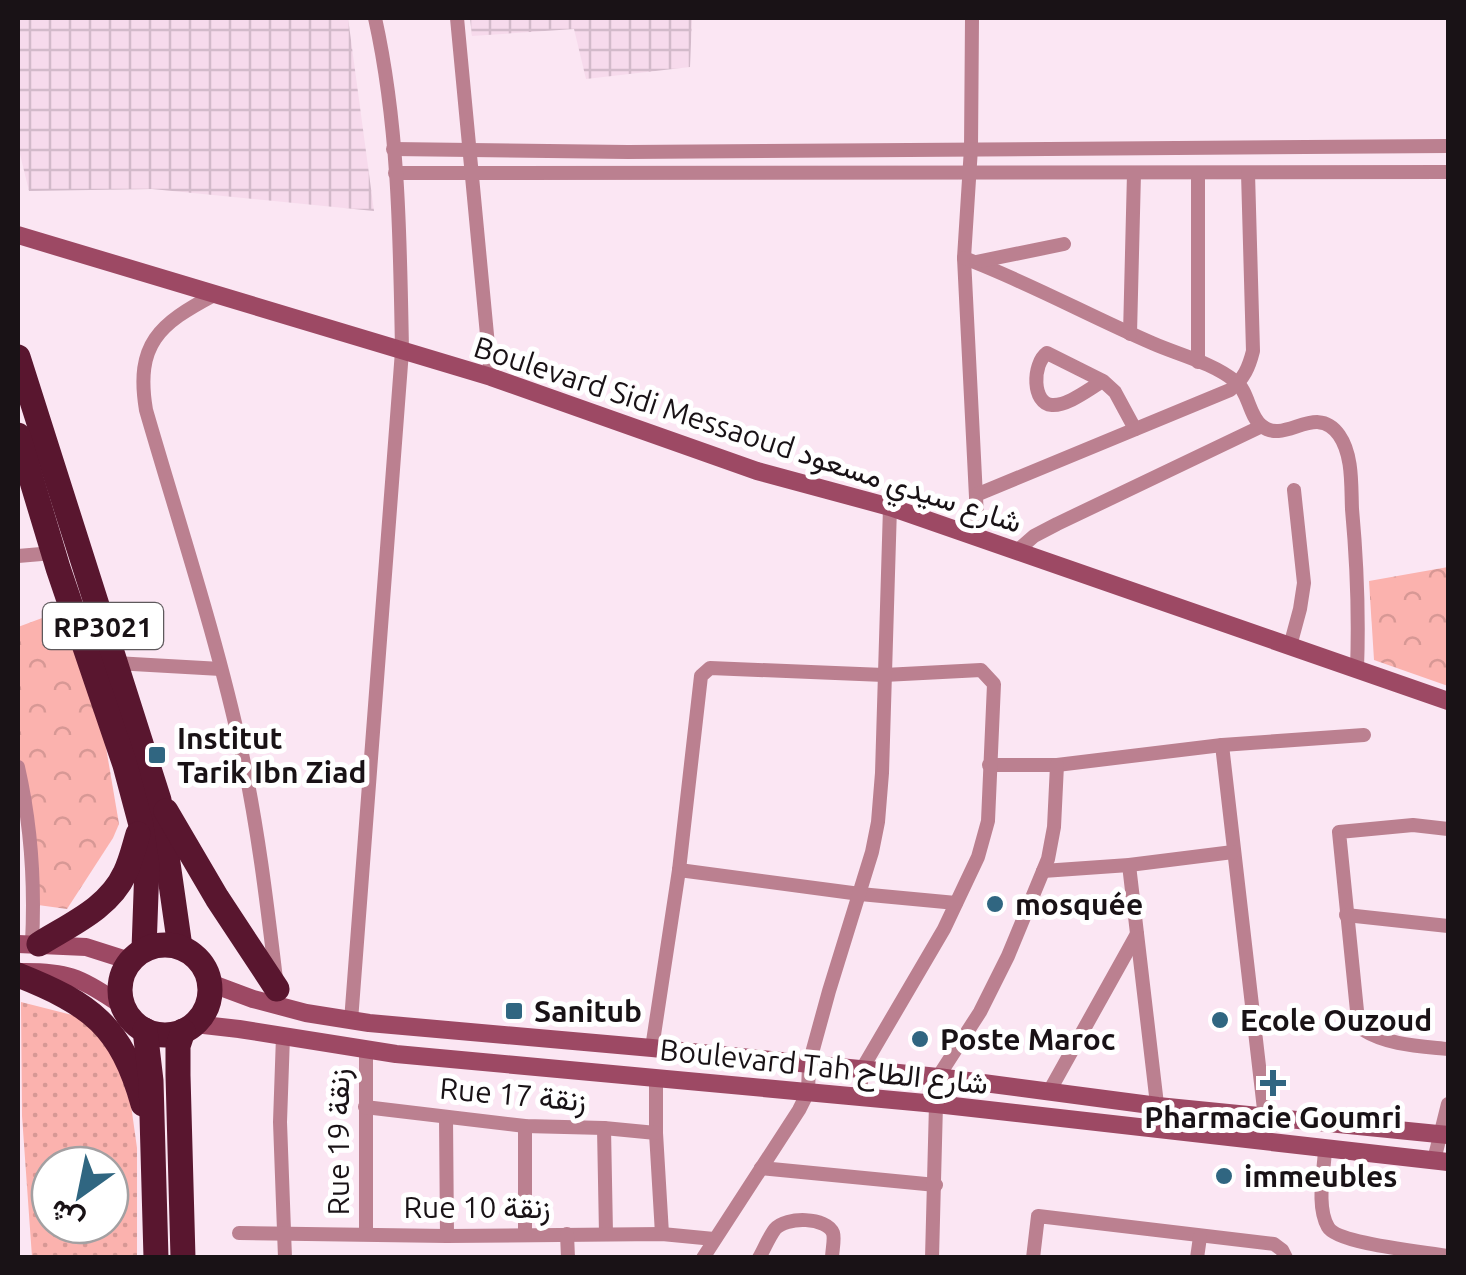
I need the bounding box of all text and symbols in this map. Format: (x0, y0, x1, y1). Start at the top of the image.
street label: Boulevard Sidi Messaoud شارع سيدي مسعود (467, 329, 1026, 546)
road number: RP3021 (43, 603, 163, 649)
place label: Institut Tarik Ibn Ziad (177, 721, 366, 789)
marker: Institut Tarik Ibn Ziad (146, 744, 168, 766)
place label: mosquée (1015, 887, 1143, 921)
marker: mosquée (984, 893, 1006, 915)
place label: Sanitub (534, 994, 642, 1028)
marker: Sanitub (503, 1000, 525, 1022)
place label: Ecole Ouzoud (1240, 1003, 1432, 1037)
marker: Ecole Ouzoud (1209, 1009, 1231, 1031)
place label: Poste Maroc (940, 1022, 1116, 1056)
marker: Poste Maroc (909, 1028, 931, 1050)
street label: Boulevard Tah شارع الطاح (658, 1032, 990, 1104)
street label: Rue 19 زنقة (321, 1068, 357, 1216)
street label: Rue 17 زنقة (438, 1071, 588, 1119)
marker: Pharmacie Goumri (1262, 1072, 1284, 1094)
place label: Pharmacie Goumri (1144, 1100, 1402, 1134)
north arrow (30, 1145, 130, 1245)
place label: immeubles (1244, 1159, 1397, 1193)
marker: immeubles (1213, 1165, 1235, 1187)
street label: Rue 10 زنقة (403, 1190, 551, 1226)
text: ش (44, 1193, 90, 1239)

